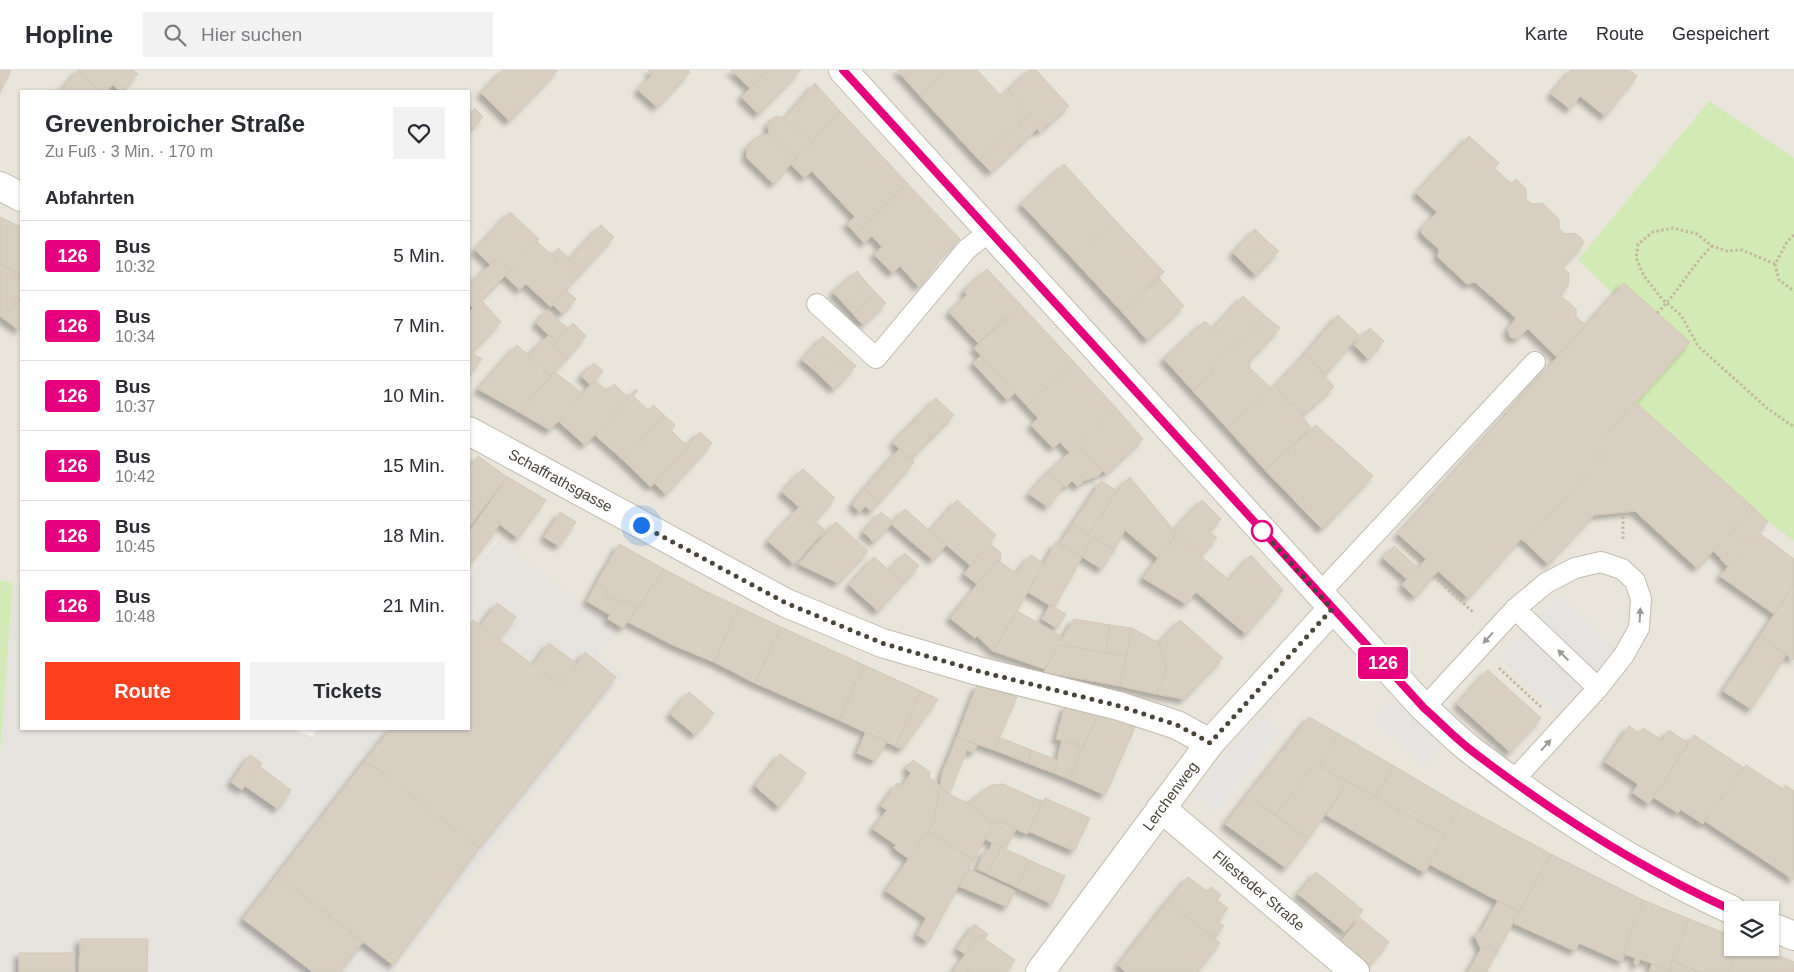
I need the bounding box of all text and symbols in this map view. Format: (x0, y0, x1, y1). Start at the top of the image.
search box (143, 12, 493, 57)
text: Hopline (25, 21, 113, 48)
icon: search (161, 21, 189, 49)
text: Hier suchen (201, 24, 302, 45)
text: Karte (1525, 24, 1568, 44)
text: Route (1596, 24, 1644, 44)
text: Gespeichert (1672, 24, 1769, 44)
button: heart (393, 107, 445, 159)
text: Grevenbroicher Straße (45, 110, 305, 137)
text: Zu Fuß · 3 Min. · 170 m (45, 143, 213, 160)
text: Abfahrten (45, 187, 135, 208)
text: Bus (115, 236, 151, 257)
text: 5 Min. (393, 245, 445, 266)
text: 126 (57, 246, 88, 266)
text: 10:32 (115, 258, 155, 275)
text: Bus (115, 306, 151, 327)
text: 7 Min. (393, 315, 445, 336)
text: 126 (57, 316, 88, 336)
text: 10:34 (115, 328, 155, 345)
text: Bus (115, 376, 151, 397)
text: 10 Min. (383, 385, 445, 406)
text: 126 (57, 386, 88, 406)
text: 10:37 (115, 398, 155, 415)
street label: Schaffrathsgasse (506, 445, 616, 515)
text: Bus (115, 446, 151, 467)
text: 15 Min. (383, 455, 445, 476)
text: 126 (57, 456, 88, 476)
text: 10:42 (115, 468, 155, 485)
your location (629, 513, 654, 538)
text: Bus (115, 516, 151, 537)
unlabelled marker (1251, 520, 1273, 542)
text: 18 Min. (383, 525, 445, 546)
text: 126 (57, 526, 88, 546)
text: 10:45 (115, 538, 155, 555)
text: Bus (115, 586, 151, 607)
text: 21 Min. (383, 595, 445, 616)
text: 126 (57, 596, 88, 616)
one-way arrow (1636, 607, 1644, 623)
text: 10:48 (115, 608, 155, 625)
one-way arrow (1482, 632, 1493, 645)
line badge: 126 (1354, 647, 1412, 679)
one-way arrow (1557, 649, 1569, 661)
text: 126 (1368, 653, 1398, 673)
button: Route (45, 662, 240, 720)
button: Tickets (250, 662, 445, 720)
one-way arrow (1540, 740, 1552, 752)
street label: Lerchenweg (1139, 758, 1201, 834)
street label: Fliesteder Straße (1210, 847, 1309, 934)
map controls (1724, 901, 1779, 956)
button: layers (1724, 901, 1779, 956)

